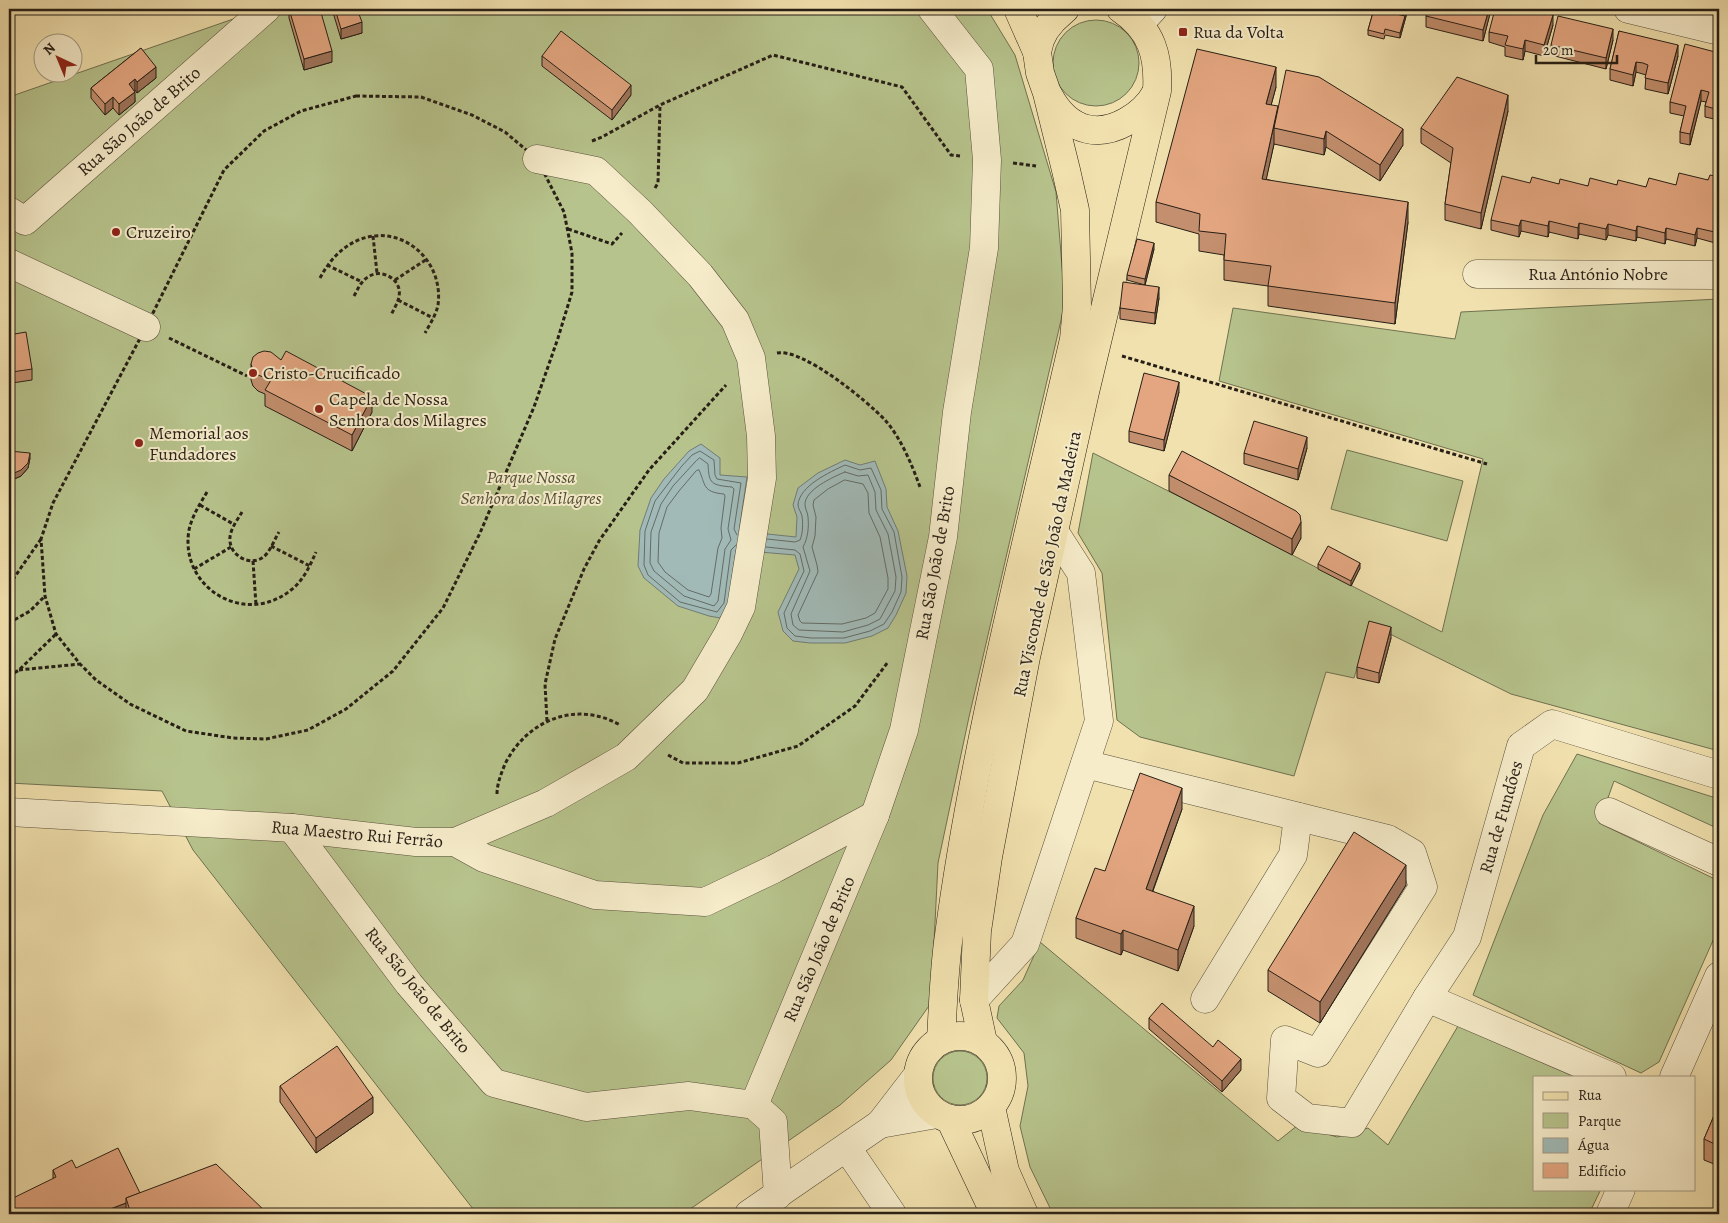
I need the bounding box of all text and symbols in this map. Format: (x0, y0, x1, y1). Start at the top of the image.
place label: Rua da Volta (1193, 20, 1285, 44)
marker: Rua da Volta (1177, 26, 1189, 38)
north arrow (32, 32, 82, 82)
scale bar (1536, 32, 1617, 64)
text: N (39, 39, 60, 59)
text: 20 m (1543, 40, 1574, 60)
street label: Rua São João de Brito (72, 61, 206, 181)
place label: Cruzeiro (126, 220, 191, 244)
marker: Cruzeiro (110, 226, 122, 238)
street label: Rua António Nobre (1528, 262, 1668, 286)
place label: Cristo-Crucificado (263, 361, 400, 385)
marker: Cristo-Crucificado (247, 367, 259, 379)
place label: Capela de Nossa Senhora dos Milagres (329, 387, 487, 432)
marker: Capela de Nossa Senhora dos Milagres (313, 403, 325, 415)
place label: Memorial aos Fundadores (149, 421, 249, 466)
street label: Rua Visconde de São João da Madeira (1007, 428, 1087, 699)
marker: Memorial aos Fundadores (133, 437, 145, 449)
park label: Parque Nossa Senhora dos Milagres (460, 465, 602, 510)
street label: Rua São João de Brito (910, 484, 960, 642)
street label: Rua de Fundões (1473, 758, 1529, 876)
street label: Rua Maestro Rui Ferrão (270, 815, 444, 853)
street label: Rua São João de Brito (777, 872, 861, 1026)
street label: Rua São João de Brito (360, 922, 476, 1058)
legend (1533, 1076, 1696, 1190)
text: Rua (1578, 1085, 1602, 1105)
text: Parque (1578, 1111, 1621, 1131)
text: Água (1577, 1135, 1609, 1155)
text: Edifício (1578, 1161, 1626, 1181)

